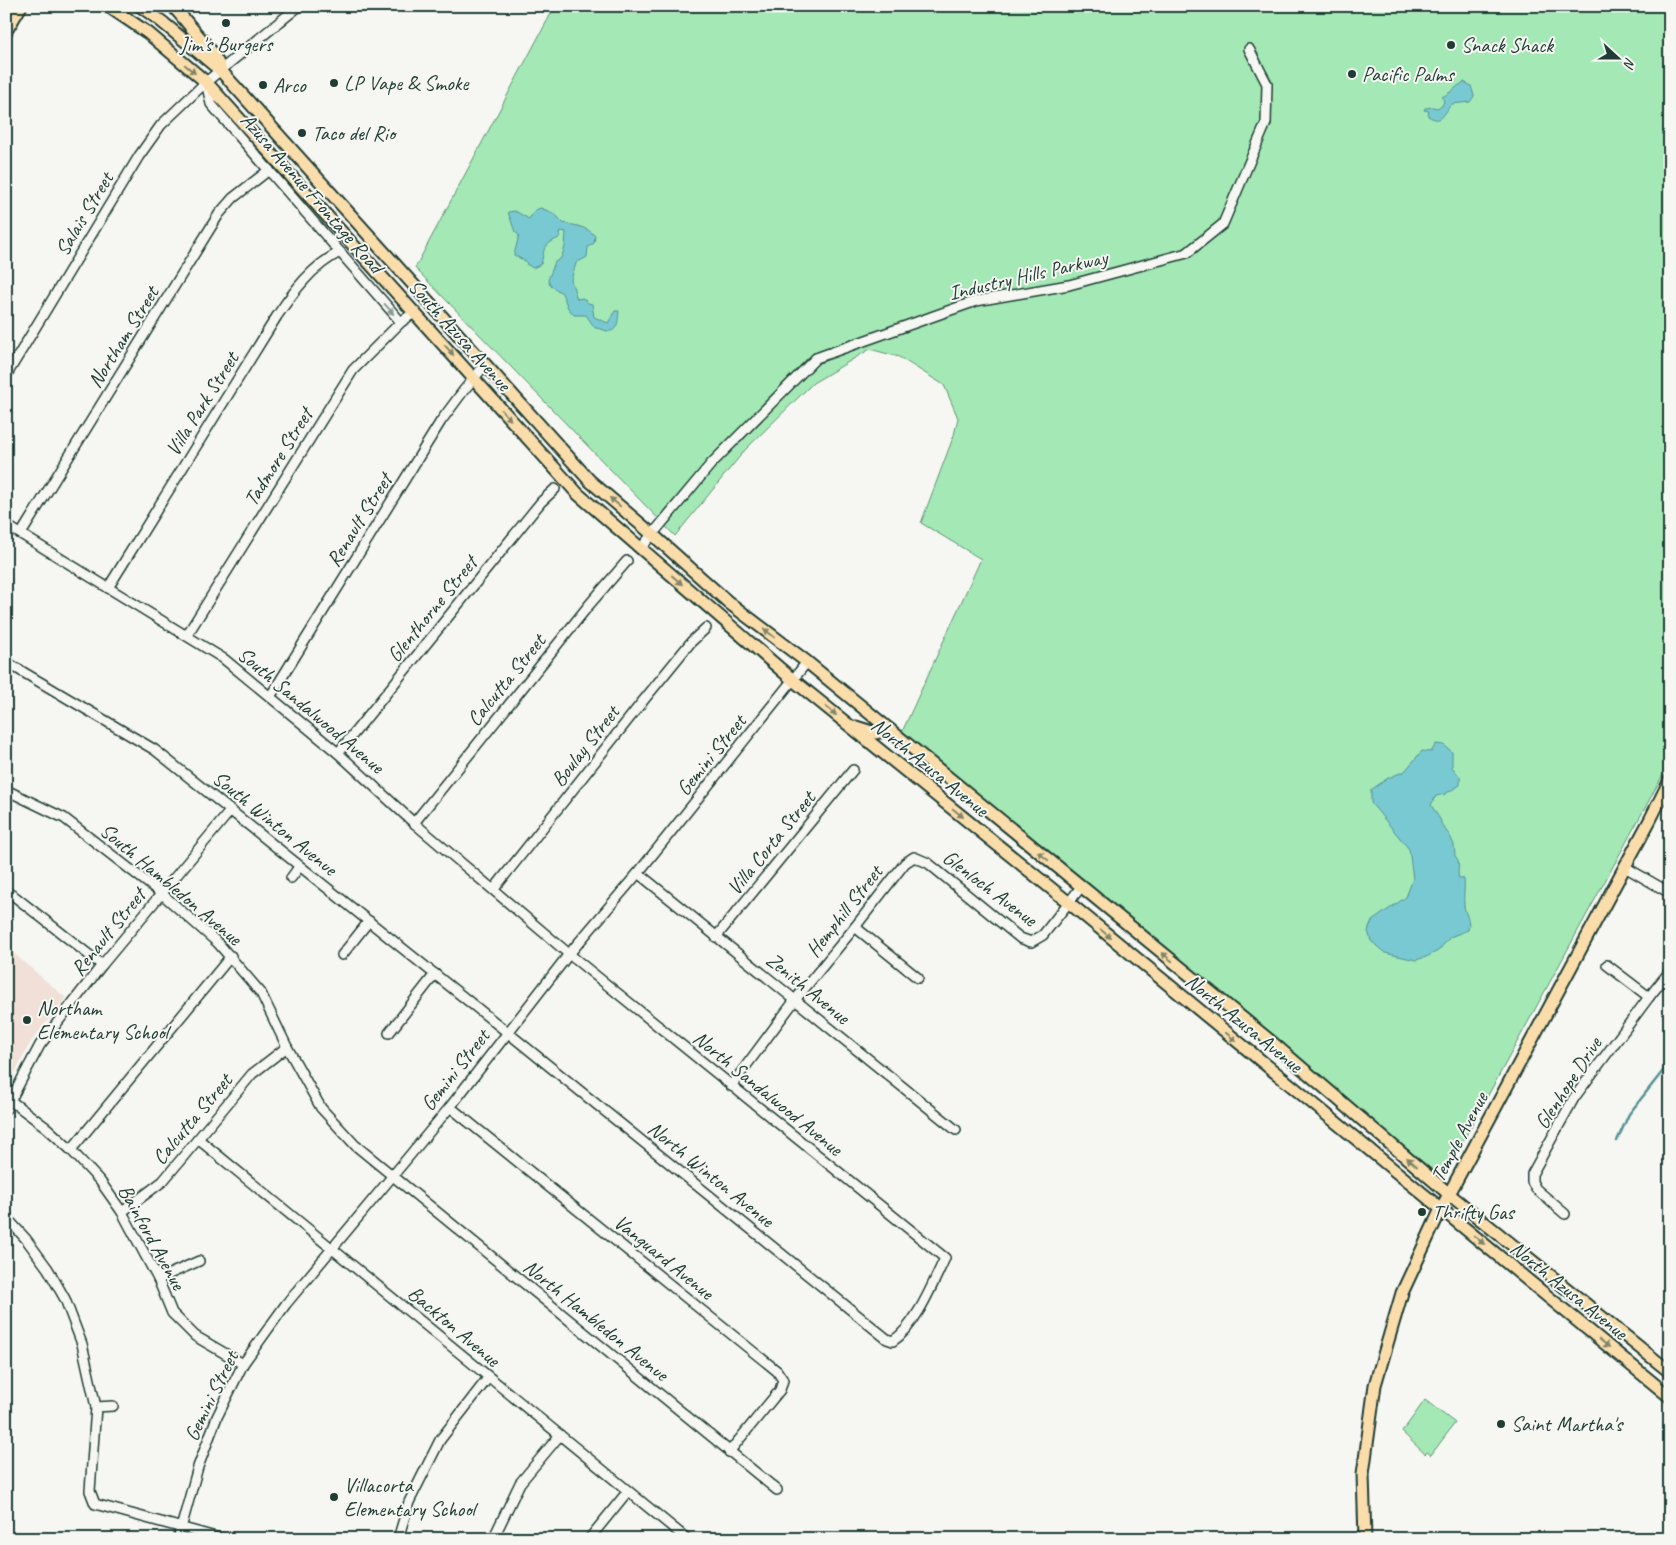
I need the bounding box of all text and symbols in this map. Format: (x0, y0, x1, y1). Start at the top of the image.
marker: Jim's Burgers (220, 17, 232, 29)
place label: Jim's Burgers (179, 31, 274, 57)
place label: Snack Shack (1461, 32, 1554, 58)
north arrow (1594, 32, 1644, 82)
marker: Snack Shack (1445, 39, 1457, 51)
text: N (1619, 55, 1639, 72)
place label: Pacific Palms (1362, 61, 1455, 87)
one-way arrow (184, 63, 196, 75)
marker: Pacific Palms (1346, 68, 1358, 80)
place label: LP Vape & Smoke (344, 70, 469, 96)
place label: Arco (273, 72, 307, 98)
marker: LP Vape & Smoke (328, 77, 340, 89)
marker: Arco (257, 79, 269, 91)
street label: Azusa Avenue Frontage Road (235, 107, 391, 281)
place label: Taco del Rio (312, 120, 398, 146)
marker: Taco del Rio (296, 127, 308, 139)
street label: Salais Street (49, 166, 120, 260)
street label: Industry Hills Parkway (946, 244, 1112, 306)
street label: South Azusa Avenue (403, 274, 518, 398)
street label: Northam Street (82, 280, 165, 392)
one-way arrow (383, 302, 395, 314)
one-way arrow (443, 344, 454, 357)
street label: Villa Park Street (160, 346, 245, 461)
street label: Tadmore Street (238, 401, 320, 511)
one-way arrow (500, 408, 512, 420)
street label: Renault Street (320, 466, 399, 571)
one-way arrow (610, 496, 622, 508)
street label: Glenthorne Street (381, 548, 485, 667)
one-way arrow (671, 574, 683, 586)
street label: Calcutta Street (461, 627, 552, 731)
one-way arrow (763, 627, 776, 638)
street label: South Sandalwood Avenue (232, 641, 390, 780)
street label: Boulay Street (545, 699, 626, 792)
one-way arrow (825, 705, 838, 716)
street label: Gemini Street (671, 708, 753, 801)
street label: North Azusa Avenue (866, 712, 995, 823)
street label: South Winton Avenue (208, 765, 344, 882)
street label: Villa Corta Street (721, 784, 822, 900)
one-way arrow (951, 807, 964, 818)
street label: South Hambledon Avenue (95, 817, 248, 952)
street label: Glenloch Avenue (938, 844, 1043, 933)
one-way arrow (1037, 851, 1050, 862)
street label: Hemphill Street (800, 858, 889, 962)
street label: Renault Street (65, 881, 153, 981)
one-way arrow (1099, 928, 1112, 939)
street label: Zenith Avenue (761, 946, 856, 1030)
one-way arrow (1161, 952, 1174, 963)
street label: North Azusa Avenue (1180, 968, 1309, 1079)
place label: Northam Elementary School (37, 995, 172, 1045)
marker: Northam Elementary School (21, 1014, 33, 1026)
street label: Gemini Street (415, 1022, 496, 1116)
street label: North Sandalwood Avenue (688, 1025, 849, 1162)
street label: Glenhope Drive (1529, 1031, 1608, 1134)
one-way arrow (1224, 1032, 1237, 1043)
street label: Calcutta Street (146, 1067, 239, 1170)
street label: Temple Avenue (1425, 1087, 1494, 1186)
street label: North Winton Avenue (643, 1115, 780, 1234)
one-way arrow (1406, 1157, 1419, 1168)
street label: Bainford Avenue (112, 1180, 192, 1295)
place label: Thrifty Gas (1432, 1199, 1515, 1225)
marker: Thrifty Gas (1416, 1206, 1428, 1218)
street label: Vanguard Avenue (609, 1209, 720, 1306)
one-way arrow (1472, 1235, 1485, 1246)
street label: North Azusa Avenue (1505, 1235, 1634, 1346)
street label: North Hambledon Avenue (518, 1254, 676, 1388)
street label: Backton Avenue (403, 1280, 506, 1373)
one-way arrow (1598, 1338, 1611, 1349)
street label: Gemini Street (178, 1345, 245, 1445)
place label: Saint Martha's (1511, 1411, 1624, 1437)
marker: Saint Martha's (1495, 1418, 1507, 1430)
place label: Villacorta Elementary School (344, 1472, 479, 1522)
marker: Villacorta Elementary School (328, 1491, 340, 1503)

